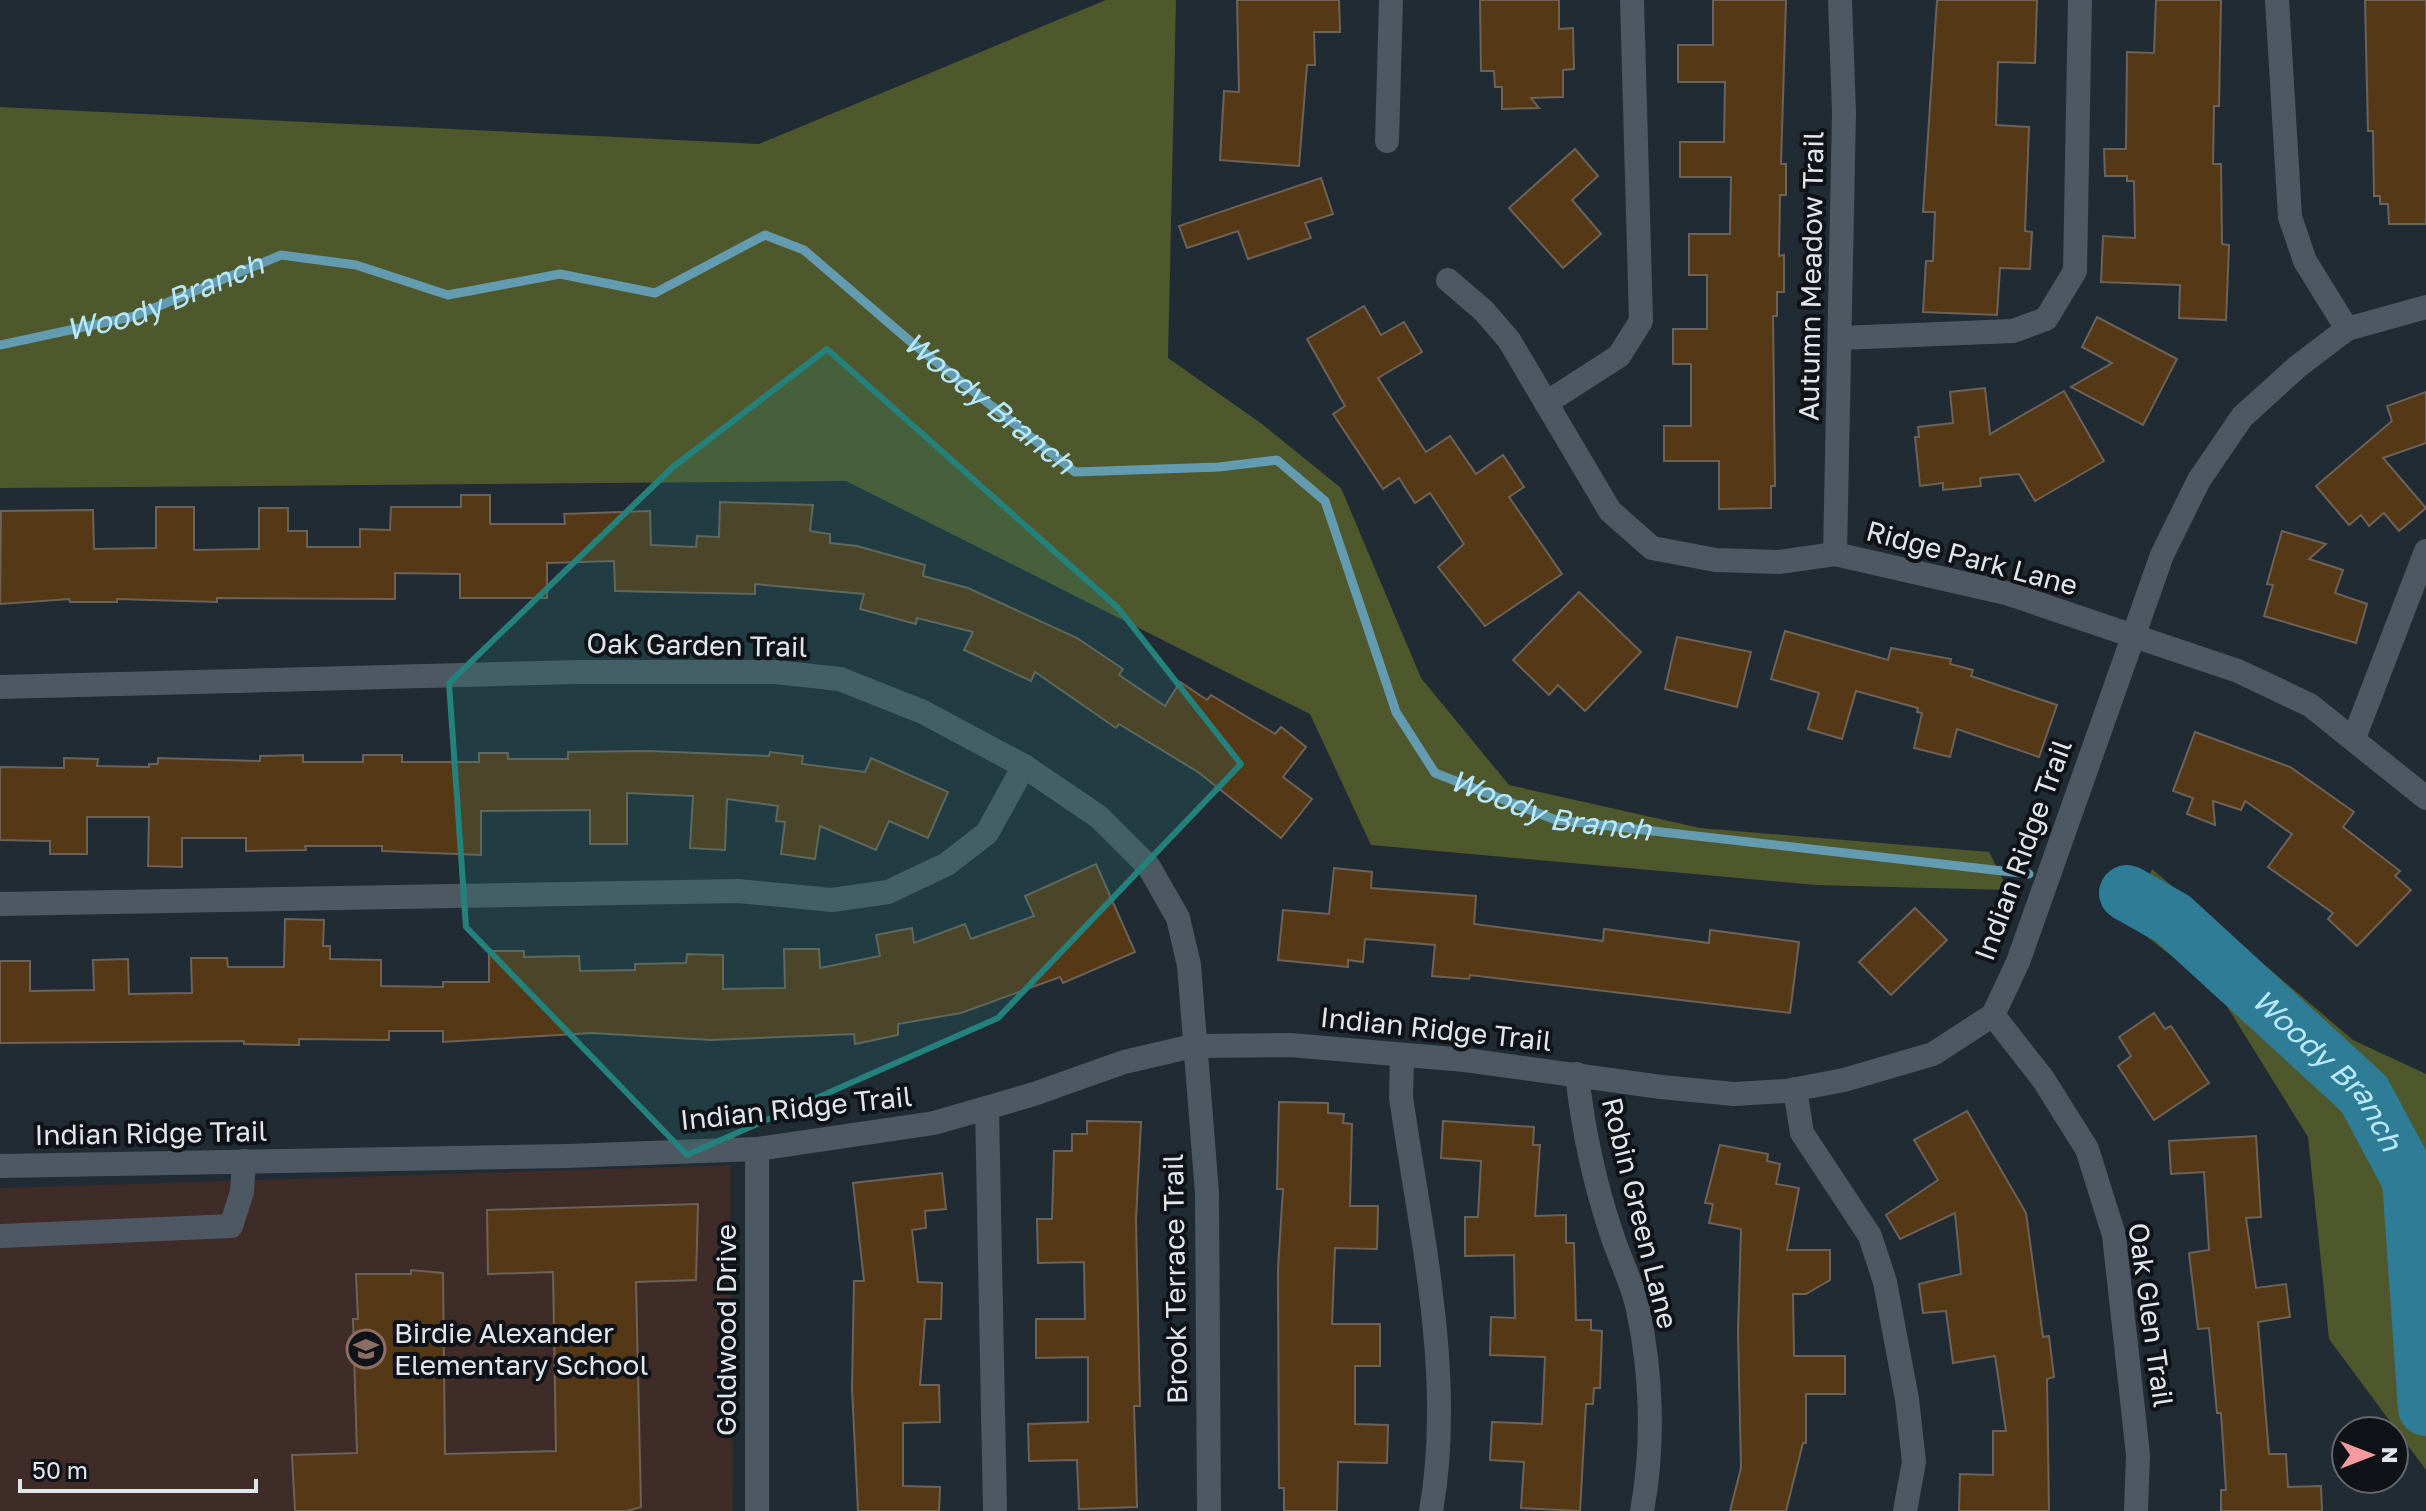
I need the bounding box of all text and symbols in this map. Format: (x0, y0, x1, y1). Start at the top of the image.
street label: Autumn Meadow Trail (1791, 131, 1830, 421)
water label: Woody Branch (62, 245, 270, 347)
water label: Woody Branch (897, 324, 1083, 483)
street label: Ridge Park Lane (1863, 513, 2081, 602)
street label: Oak Garden Trail (586, 626, 808, 663)
street label: Indian Ridge Trail (1967, 735, 2078, 965)
water label: Woody Branch (1445, 762, 1655, 848)
water label: Woody Branch (2245, 981, 2411, 1158)
street label: Indian Ridge Trail (1319, 1000, 1554, 1057)
street label: Indian Ridge Trail (678, 1079, 913, 1136)
street label: Robin Green Lane (1596, 1094, 1685, 1332)
street label: Indian Ridge Trail (34, 1114, 268, 1151)
street label: Brook Terrace Trail (1156, 1153, 1193, 1405)
street label: Oak Glen Trail (2122, 1221, 2181, 1409)
street label: Goldwood Drive (709, 1224, 742, 1436)
place label: Birdie Alexander Elementary School (394, 1316, 648, 1381)
school or university icon: Birdie Alexander Elementary School (345, 1328, 387, 1370)
north arrow (2330, 1415, 2410, 1495)
scale bar (20, 1443, 256, 1493)
text: N (2377, 1447, 2404, 1463)
text: 50 m (32, 1455, 88, 1484)

